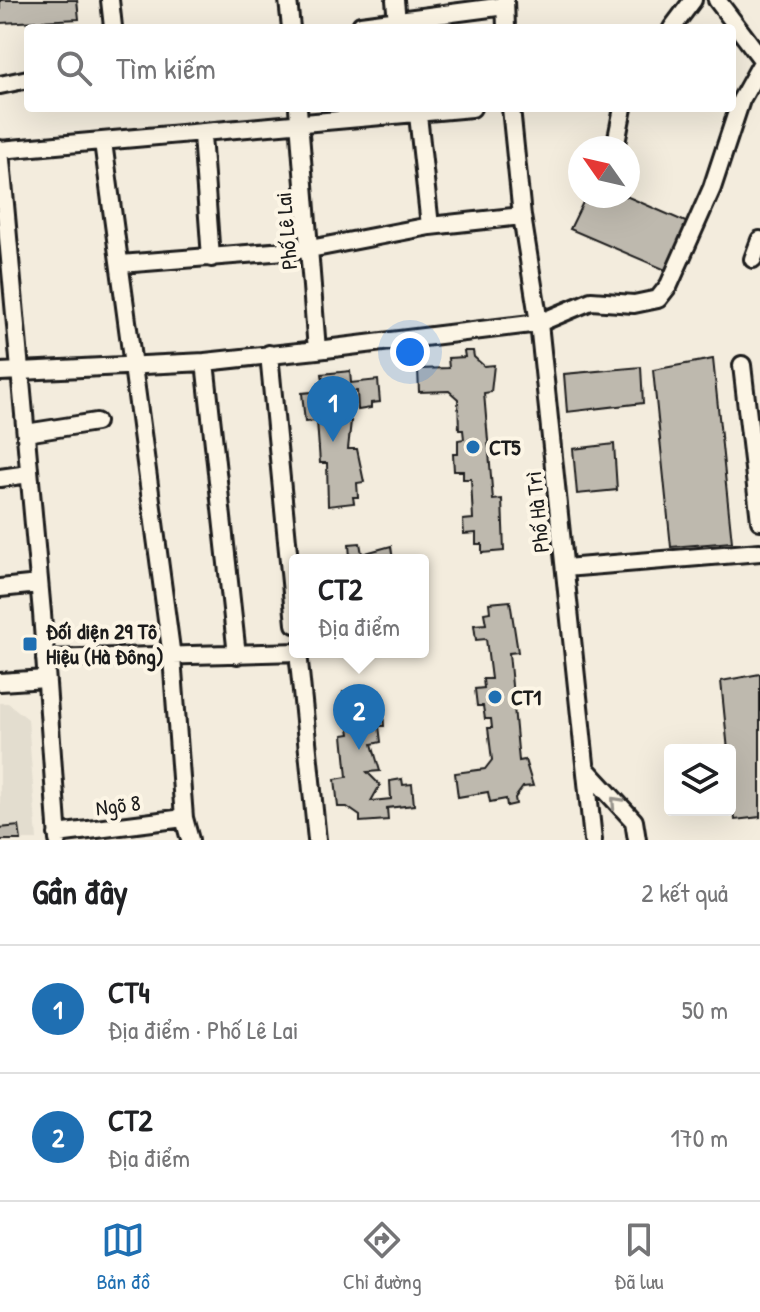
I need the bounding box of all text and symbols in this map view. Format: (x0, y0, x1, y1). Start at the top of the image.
search box (24, 24, 736, 112)
icon: search (52, 46, 96, 90)
text: Tìm kiếm (116, 48, 216, 88)
north arrow (568, 136, 640, 208)
street label: Phố Lê Lai (268, 191, 304, 271)
your location (390, 332, 430, 372)
pin: 1 (307, 376, 359, 442)
place label: CT5 (489, 432, 521, 462)
marker: CT5 (464, 438, 482, 456)
street label: Phố Hà Trì (518, 470, 556, 554)
popup (289, 554, 429, 658)
text: CT2 (318, 569, 363, 609)
text: Địa điểm (318, 609, 400, 644)
place label: Đối diện 29 Tô Hiệu (Hà Đông) (46, 616, 164, 672)
marker: Đối diện 29 Tô Hiệu (Hà Đông) (21, 635, 39, 653)
place label: CT1 (511, 682, 541, 712)
pin: 2 (333, 684, 385, 750)
marker: CT1 (486, 688, 504, 706)
map controls (664, 744, 736, 816)
button: layers (664, 744, 736, 816)
street label: Ngõ 8 (94, 787, 142, 823)
one-way arrow (611, 797, 626, 811)
text: Gần đây (32, 869, 128, 915)
text: 2 kết quả (641, 875, 728, 910)
text: CT4 (108, 972, 150, 1012)
text: 1 (53, 992, 63, 1027)
text: 50 m (682, 992, 728, 1027)
text: Địa điểm · Phố Lê Lai (108, 1012, 299, 1047)
text: CT2 (108, 1100, 153, 1140)
text: 2 (52, 1120, 64, 1155)
text: 170 m (670, 1120, 728, 1155)
text: Địa điểm (108, 1140, 190, 1175)
tab: Bản đồ (96, 1218, 150, 1296)
tab: Chỉ đường (343, 1218, 421, 1296)
tab: Đã lưu (614, 1218, 664, 1296)

